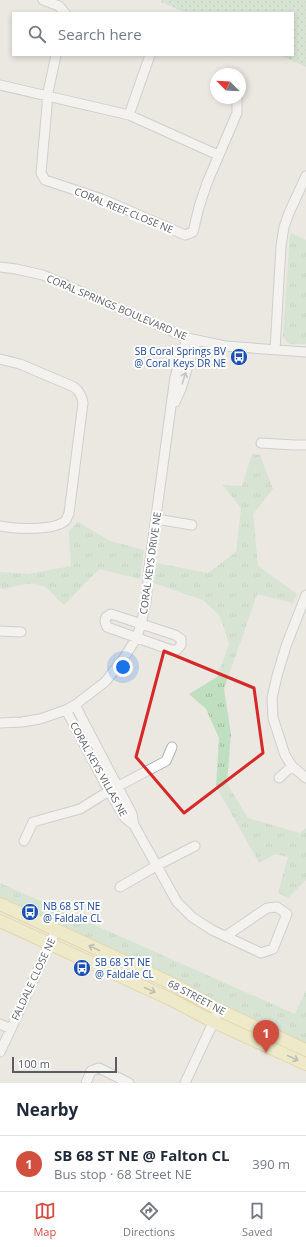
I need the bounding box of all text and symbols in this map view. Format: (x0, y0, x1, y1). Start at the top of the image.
search box (12, 12, 294, 56)
icon: search (26, 23, 48, 45)
text: Search here (58, 24, 142, 44)
north arrow (210, 68, 246, 104)
street label: CORAL REEF CLOSE NE (72, 184, 176, 236)
street label: CORAL SPRINGS BOULEVARD NE (45, 271, 189, 343)
place label: SB Coral Springs BV @ Coral Keys DR NE (134, 344, 226, 370)
bus stop icon: SB Coral Springs BV @ Coral Keys DR NE (229, 347, 249, 367)
one-way arrow (181, 372, 188, 385)
street label: CORAL KEYS DRIVE NE (136, 511, 164, 615)
your location (113, 657, 133, 677)
street label: CORAL KEYS VILLAS NE (67, 719, 131, 819)
place label: NB 68 ST NE @ Faldale CL (43, 899, 102, 925)
bus stop icon: NB 68 ST NE @ Faldale CL (20, 902, 40, 922)
street label: FALDALE CLOSE NE (8, 935, 58, 1023)
one-way arrow (89, 944, 101, 951)
place label: SB 68 ST NE @ Faldale CL (95, 955, 154, 981)
bus stop icon: SB 68 ST NE @ Faldale CL (72, 958, 92, 978)
street label: 68 STREET NE (166, 976, 228, 1018)
one-way arrow (144, 986, 156, 994)
pin: 1 (253, 1020, 279, 1053)
scale bar (12, 1055, 117, 1074)
one-way arrow (286, 1055, 298, 1062)
text: 100 m (18, 1056, 50, 1071)
text: Nearby (16, 1098, 78, 1121)
text: SB 68 ST NE @ Falton CL (54, 1145, 229, 1165)
text: 1 (25, 1155, 33, 1173)
text: 390 m (252, 1155, 290, 1173)
text: Bus stop · 68 Street NE (54, 1165, 192, 1183)
tab: Map (33, 1200, 56, 1239)
tab: Directions (123, 1200, 175, 1239)
tab: Saved (242, 1200, 273, 1239)

